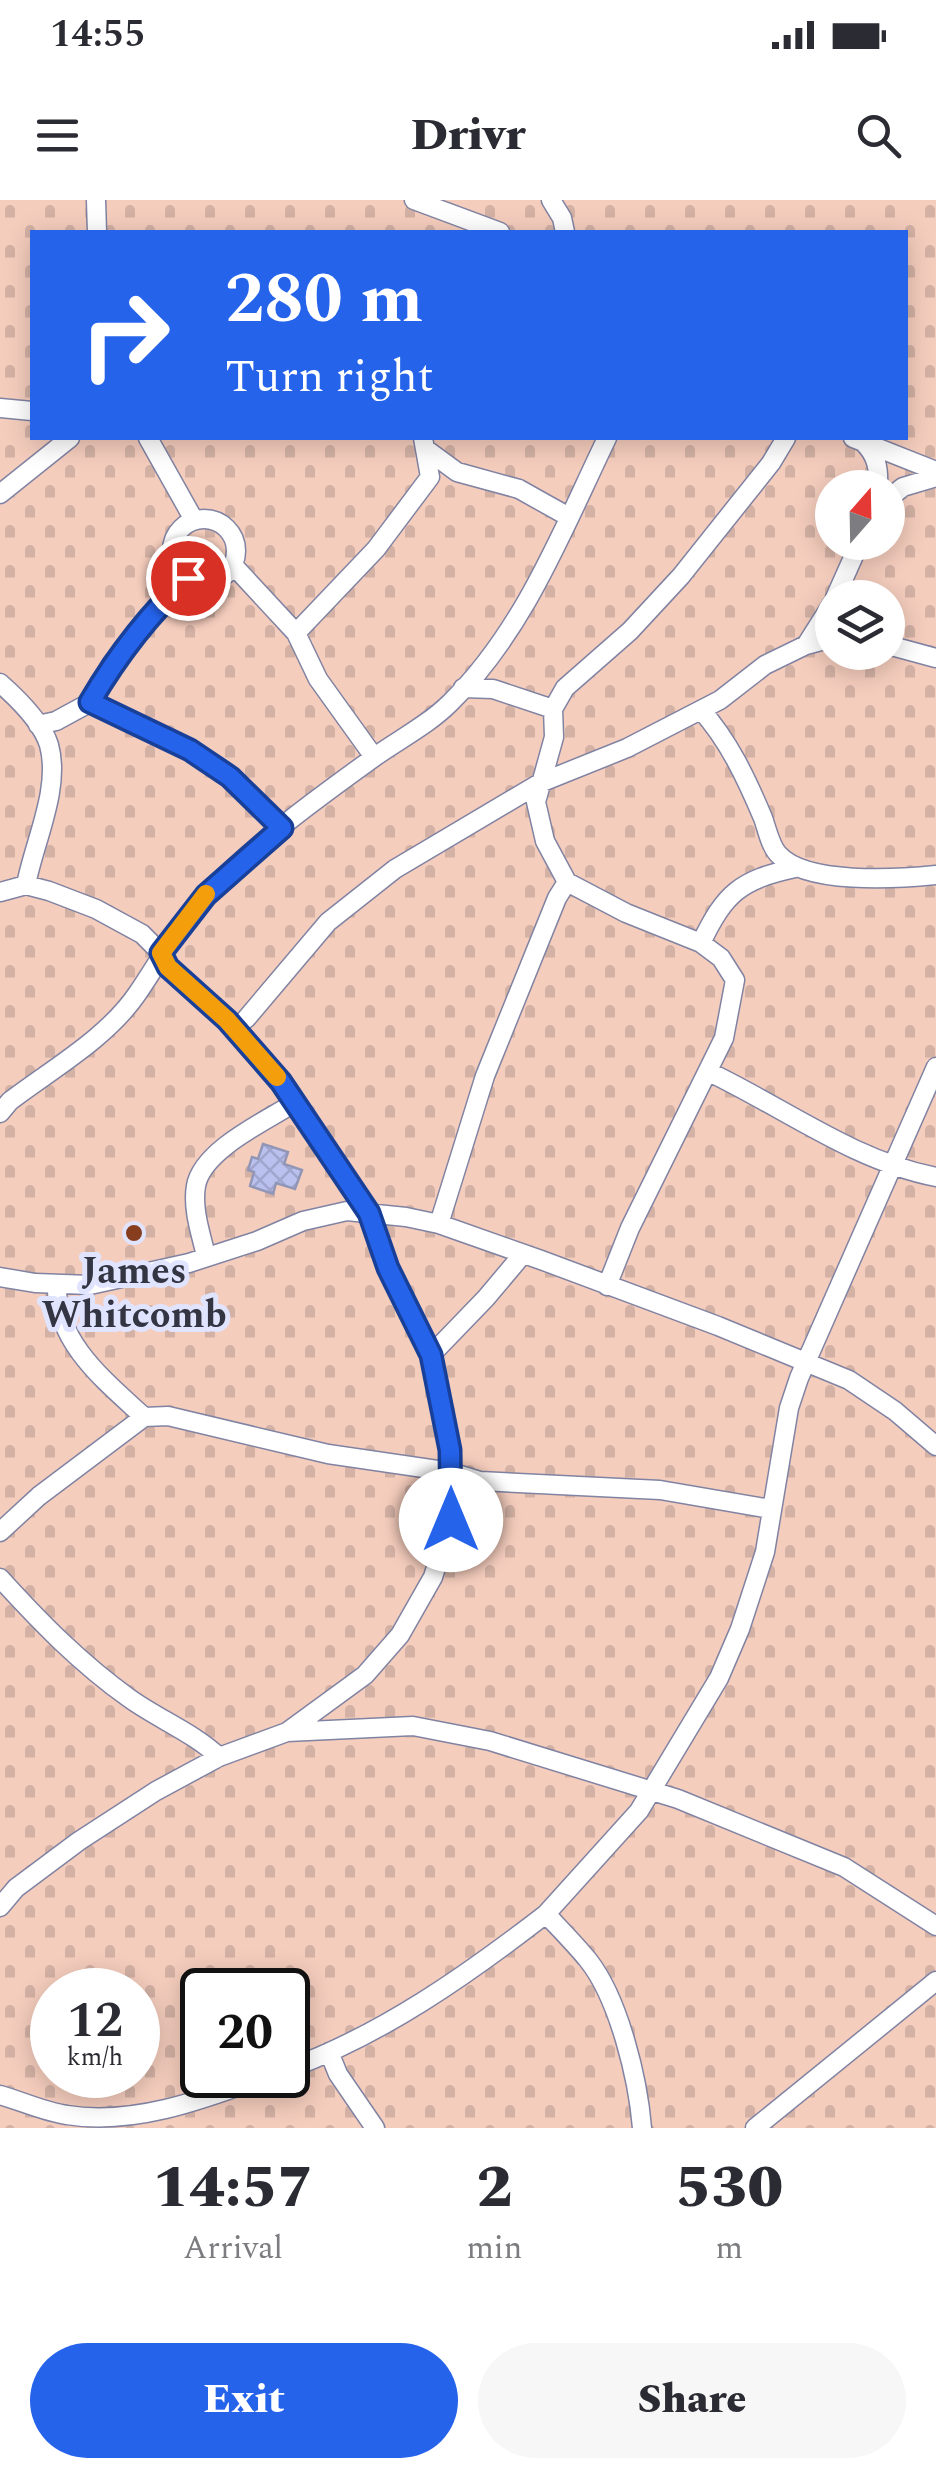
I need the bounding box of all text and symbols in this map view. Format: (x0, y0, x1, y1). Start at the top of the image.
text: 14:55 (50, 6, 145, 64)
text: Drivr (411, 101, 525, 170)
icon: menu (30, 108, 85, 163)
icon: search (851, 108, 906, 163)
text: 280 m (225, 247, 423, 353)
icon: right (60, 270, 190, 400)
text: Turn right (225, 343, 434, 412)
north arrow (815, 470, 905, 560)
map controls (815, 470, 905, 670)
pin (146, 536, 231, 621)
icon: arrive (161, 551, 216, 606)
button: layers (815, 580, 905, 670)
marker: James Whitcomb (123, 1222, 145, 1244)
place label: James Whitcomb (41, 1243, 227, 1345)
position arrow (399, 1468, 503, 1572)
speed limit sign: 20 (180, 1968, 310, 2098)
text: 12 (67, 1983, 123, 2059)
text: km/h (67, 2039, 123, 2077)
text: 14:57 (153, 2142, 314, 2234)
text: 2 (476, 2142, 512, 2234)
text: 530 (675, 2142, 783, 2234)
text: Arrival (183, 2224, 283, 2273)
text: min (466, 2224, 522, 2273)
text: m (715, 2224, 743, 2273)
button: Exit (30, 2343, 458, 2458)
button: Share (478, 2343, 906, 2458)

